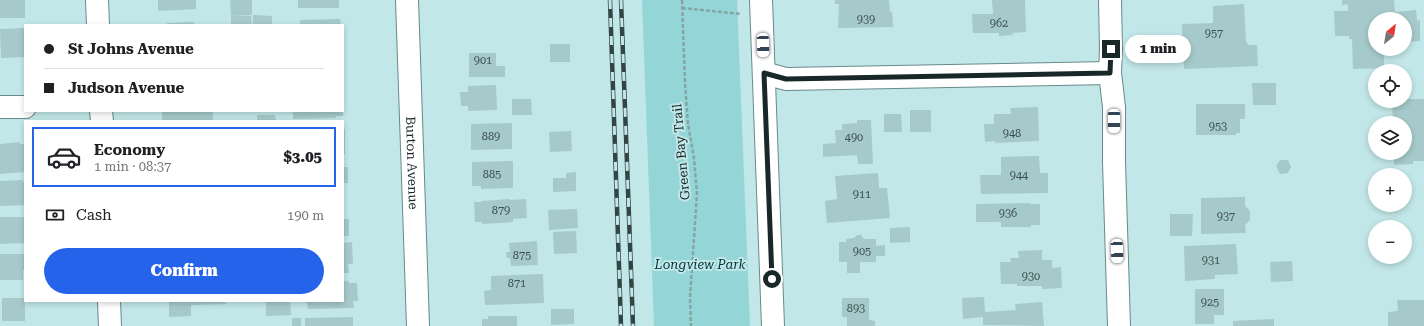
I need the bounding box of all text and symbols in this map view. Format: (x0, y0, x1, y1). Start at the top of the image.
north arrow (1368, 12, 1412, 56)
map controls (1368, 12, 1412, 264)
house number: 939 (857, 13, 875, 26)
house number: 962 (990, 17, 1008, 30)
house number: 957 (1205, 27, 1223, 40)
car (757, 33, 769, 57)
callout: 1 min (1125, 35, 1191, 63)
text: St Johns Avenue (68, 40, 194, 58)
route end (1102, 40, 1120, 58)
text: 1 min (1140, 41, 1176, 56)
house number: 901 (474, 54, 492, 67)
button: locate (1368, 64, 1412, 108)
text: Judson Avenue (68, 79, 184, 97)
street label: Green Bay Trail (669, 103, 693, 201)
car (1108, 109, 1120, 133)
street label: Burton Avenue (403, 116, 422, 210)
button: layers (1368, 116, 1412, 160)
house number: 953 (1209, 120, 1227, 133)
house number: 948 (1003, 127, 1021, 140)
house number: 889 (482, 130, 500, 143)
house number: 490 (845, 131, 863, 144)
icon: car (46, 139, 82, 175)
text: Economy (94, 141, 165, 159)
text: $3.05 (283, 148, 322, 166)
text: 1 min · 08:37 (94, 159, 171, 174)
house number: 885 (483, 168, 501, 181)
button: + (1368, 168, 1412, 212)
house number: 944 (1010, 169, 1029, 182)
house number: 911 (853, 188, 871, 201)
icon: cash (44, 204, 66, 226)
house number: 879 (492, 204, 510, 217)
text: Cash (76, 206, 112, 224)
house number: 936 (999, 207, 1017, 220)
text: 190 m (287, 208, 324, 223)
house number: 937 (1217, 210, 1235, 223)
button: − (1368, 220, 1412, 264)
car (1111, 239, 1123, 263)
house number: 905 (853, 245, 871, 258)
button: Confirm (44, 248, 324, 294)
house number: 875 (513, 249, 531, 262)
house number: 931 (1202, 254, 1220, 267)
park label: Longview Park (654, 257, 746, 272)
route start (763, 270, 781, 288)
house number: 930 (1022, 270, 1040, 283)
house number: 871 (508, 277, 526, 290)
house number: 925 (1201, 296, 1219, 309)
house number: 893 (847, 302, 865, 315)

